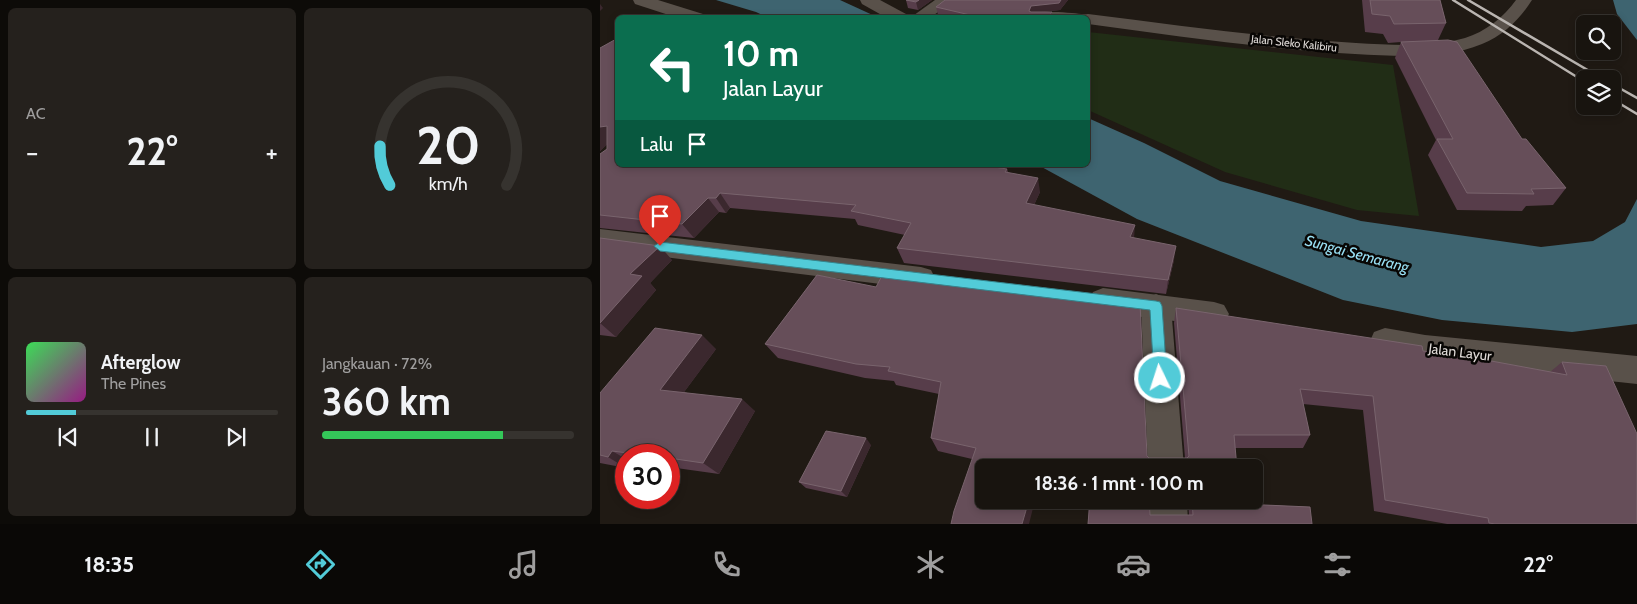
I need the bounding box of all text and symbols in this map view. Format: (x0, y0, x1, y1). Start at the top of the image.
map controls (1576, 15, 1621, 115)
button: search (1576, 15, 1621, 60)
street label: Jalan Sleko Kalibiru (1249, 31, 1338, 54)
text: 10 m (723, 32, 799, 75)
icon: left (640, 35, 705, 100)
button: layers (1576, 70, 1621, 115)
text: Jalan Layur (723, 75, 823, 102)
text: AC (26, 104, 46, 123)
text: 20 (416, 114, 480, 177)
text: 22° (126, 128, 178, 175)
icon: arrive (683, 130, 711, 158)
text: Lalu (640, 133, 673, 156)
text: − (26, 135, 38, 169)
text: + (266, 135, 278, 169)
text: km/h (428, 173, 468, 194)
pin (639, 195, 681, 246)
icon: arrive (646, 202, 674, 230)
water label: Sungai Semarang (1303, 232, 1412, 277)
street label: Jalan Layur (1426, 339, 1493, 365)
text: Afterglow (101, 351, 181, 374)
position arrow (1133, 351, 1185, 403)
text: Jangkauan · 72% (322, 354, 432, 373)
text: The Pines (101, 374, 166, 393)
text: 360 km (322, 378, 451, 425)
icon: previous (54, 423, 82, 451)
icon: pause (138, 423, 166, 451)
icon: next (222, 423, 250, 451)
speed limit sign: 30 (615, 444, 680, 509)
text: 18:36 · 1 mnt · 100 m (1035, 472, 1203, 495)
icon: directions (303, 547, 338, 582)
icon: music (506, 547, 541, 582)
icon: phone (709, 547, 744, 582)
icon: climate (913, 547, 948, 582)
icon: car (1116, 547, 1151, 582)
icon: filters (1320, 547, 1355, 582)
text: 18:35 (84, 551, 134, 578)
text: 22° (1523, 551, 1553, 578)

